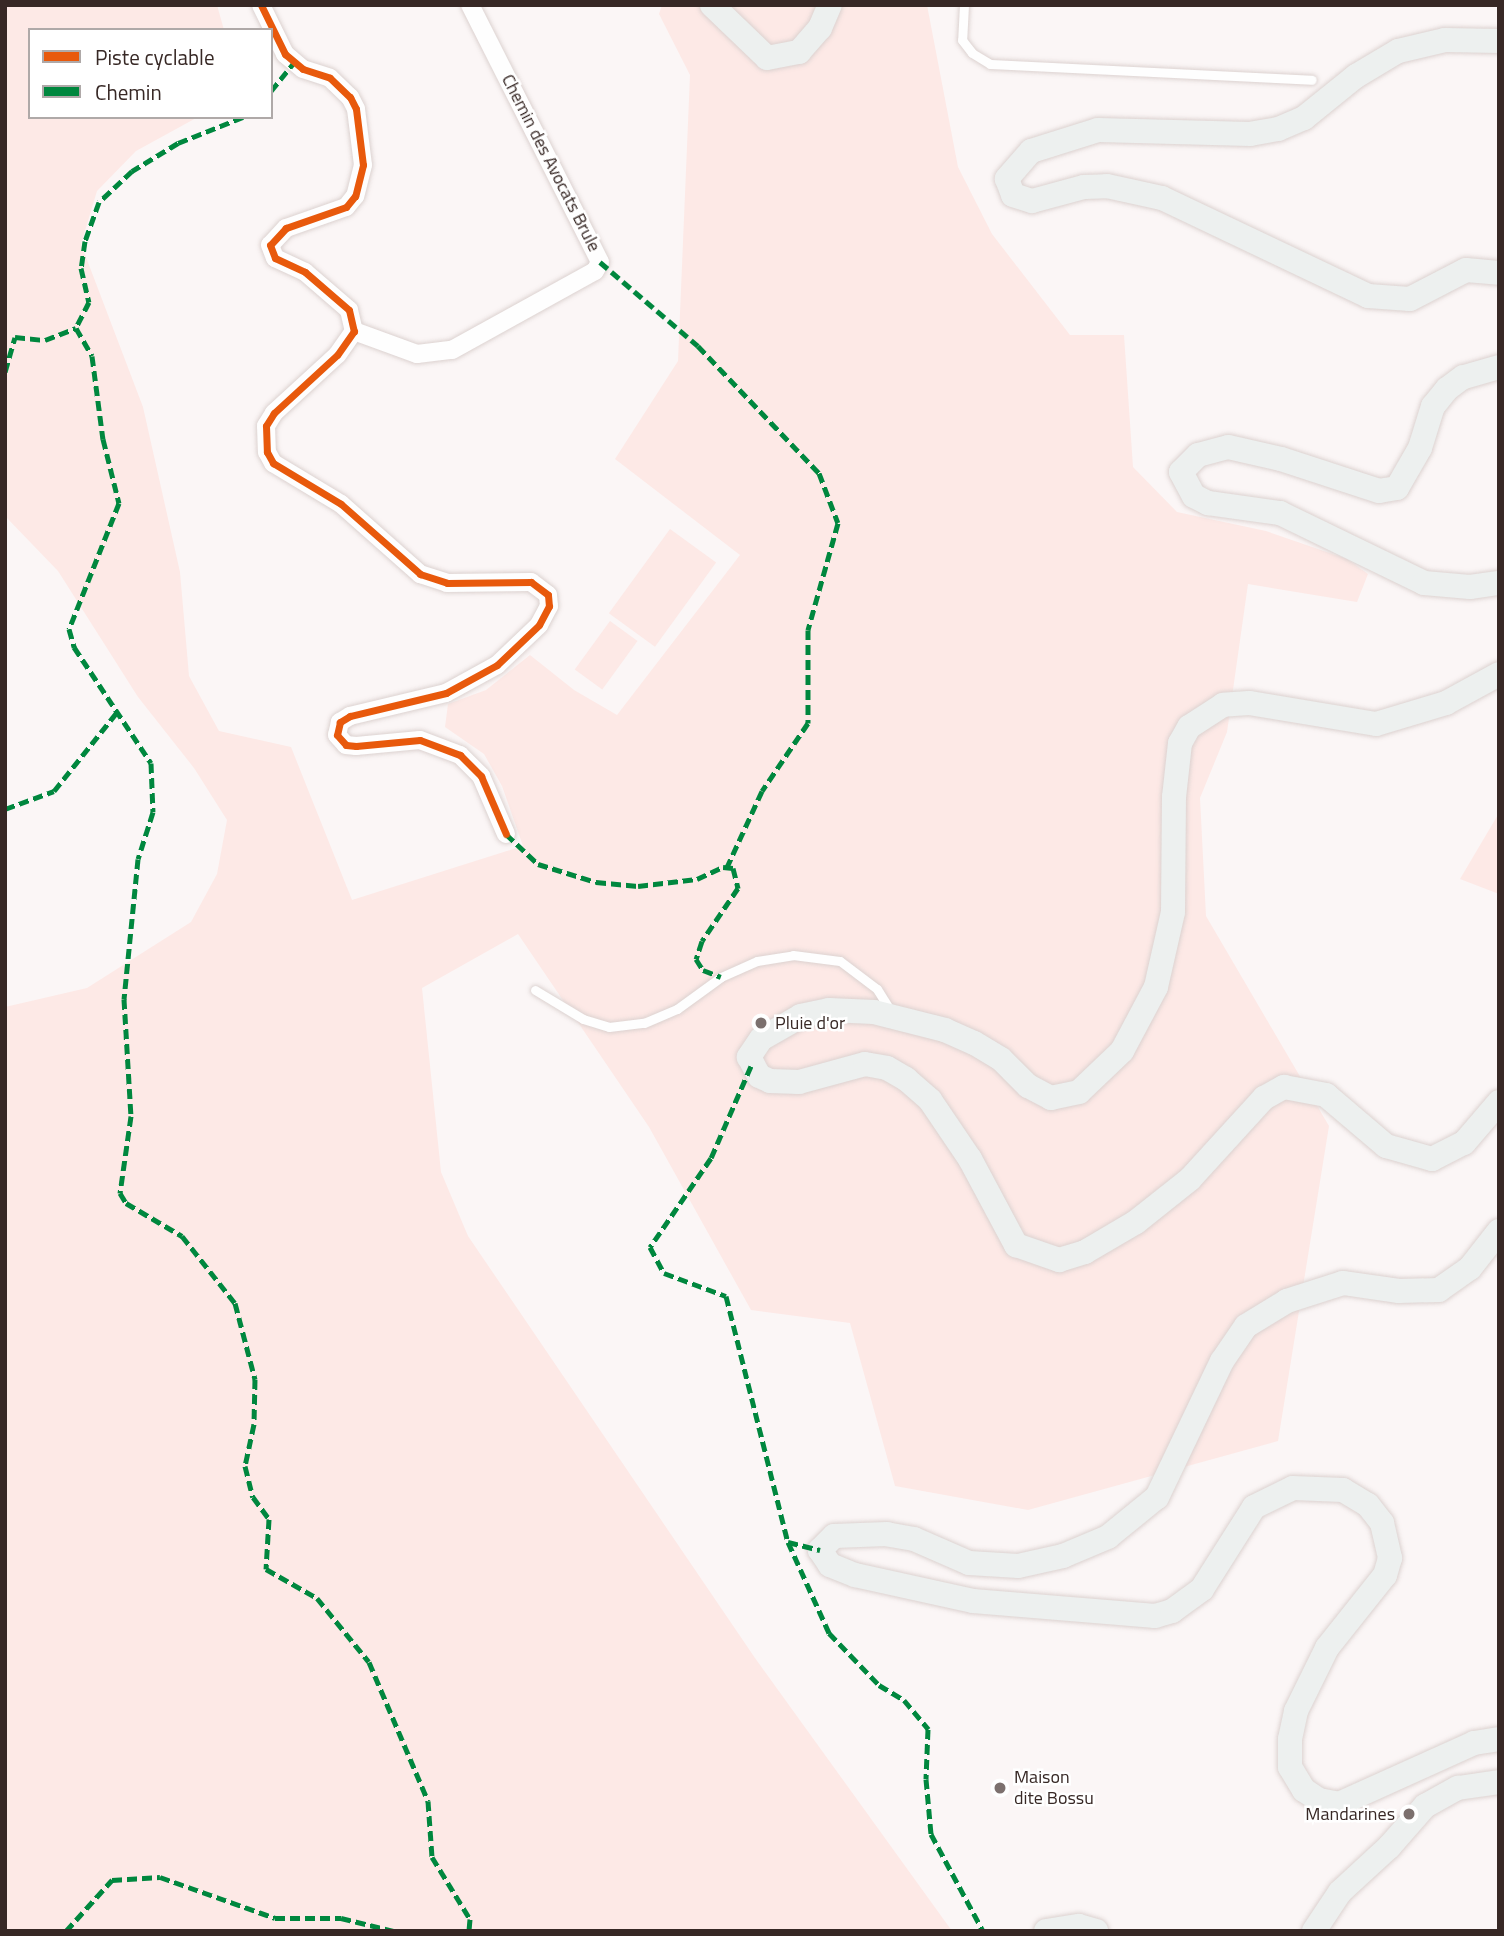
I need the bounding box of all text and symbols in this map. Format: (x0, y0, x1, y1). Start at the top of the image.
legend (28, 28, 273, 119)
text: Piste cyclable (95, 41, 215, 73)
street label: Chemin des Avocats Brule (497, 71, 605, 255)
text: Chemin (95, 76, 162, 108)
place label: Pluie d'or (775, 1012, 845, 1034)
marker: Pluie d'or (753, 1015, 769, 1031)
place label: Maison dite Bossu (1014, 1767, 1094, 1810)
marker: Maison dite Bossu (992, 1780, 1008, 1796)
place label: Mandarines (1305, 1803, 1395, 1825)
marker: Mandarines (1401, 1806, 1417, 1822)

